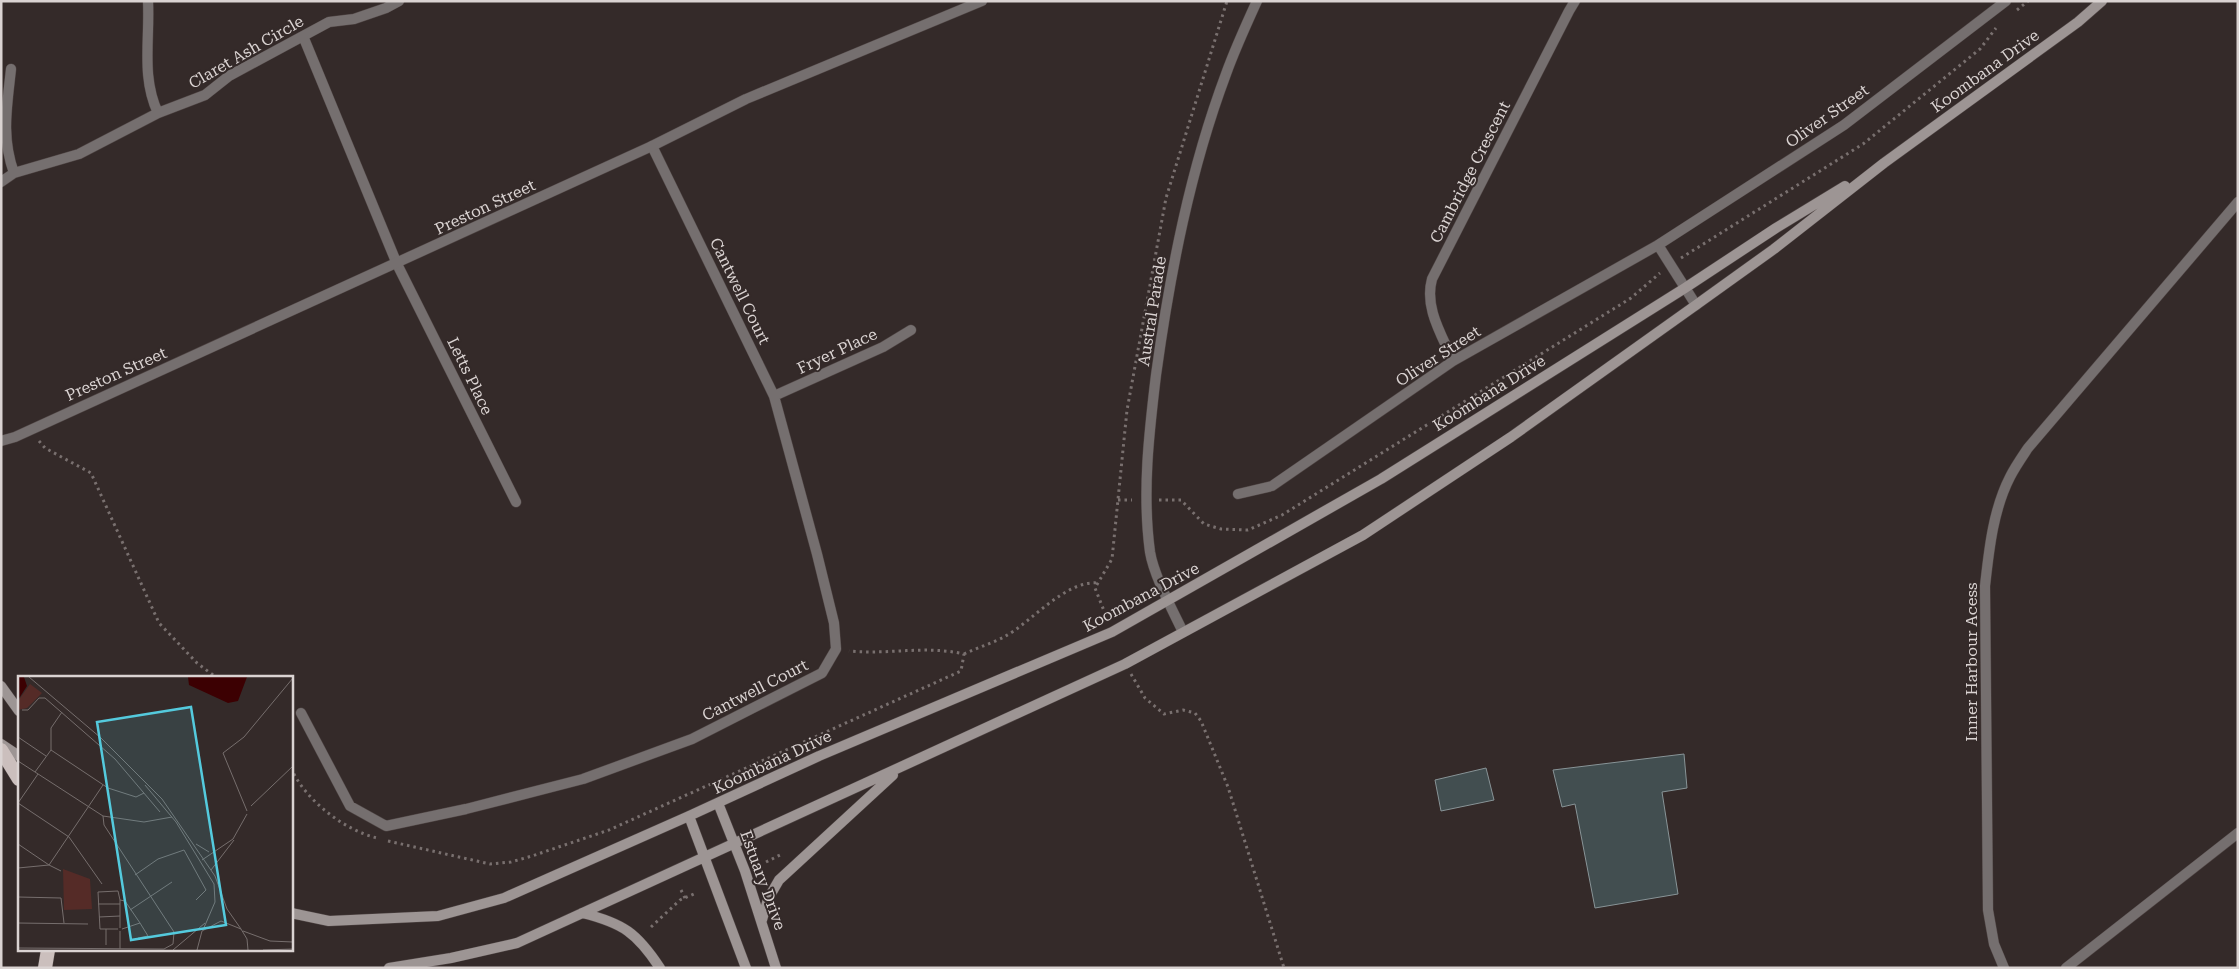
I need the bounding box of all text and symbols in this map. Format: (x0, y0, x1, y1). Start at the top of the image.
street label: Claret Ash Circle (185, 11, 307, 93)
street label: Koombana Drive (1927, 25, 2043, 117)
street label: Oliver Street (1782, 80, 1872, 152)
street label: Cambridge Crescent (1426, 98, 1514, 246)
street label: Preston Street (432, 175, 538, 239)
street label: Cantwell Court (706, 235, 774, 347)
street label: Austral Parade (1134, 254, 1170, 367)
street label: Oliver Street (1392, 322, 1484, 390)
street label: Fryer Place (794, 324, 880, 378)
street label: Letts Place (443, 334, 497, 418)
street label: Preston Street (62, 343, 170, 405)
street label: Koombana Drive (1429, 351, 1549, 435)
street label: Koombana Drive (1080, 558, 1203, 636)
street label: Inner Harbour Acess (1962, 582, 1981, 742)
street label: Cantwell Court (699, 655, 811, 725)
inset map (18, 676, 292, 952)
street label: Koombana Drive (710, 726, 835, 798)
street label: Estuary Drive (736, 827, 790, 933)

